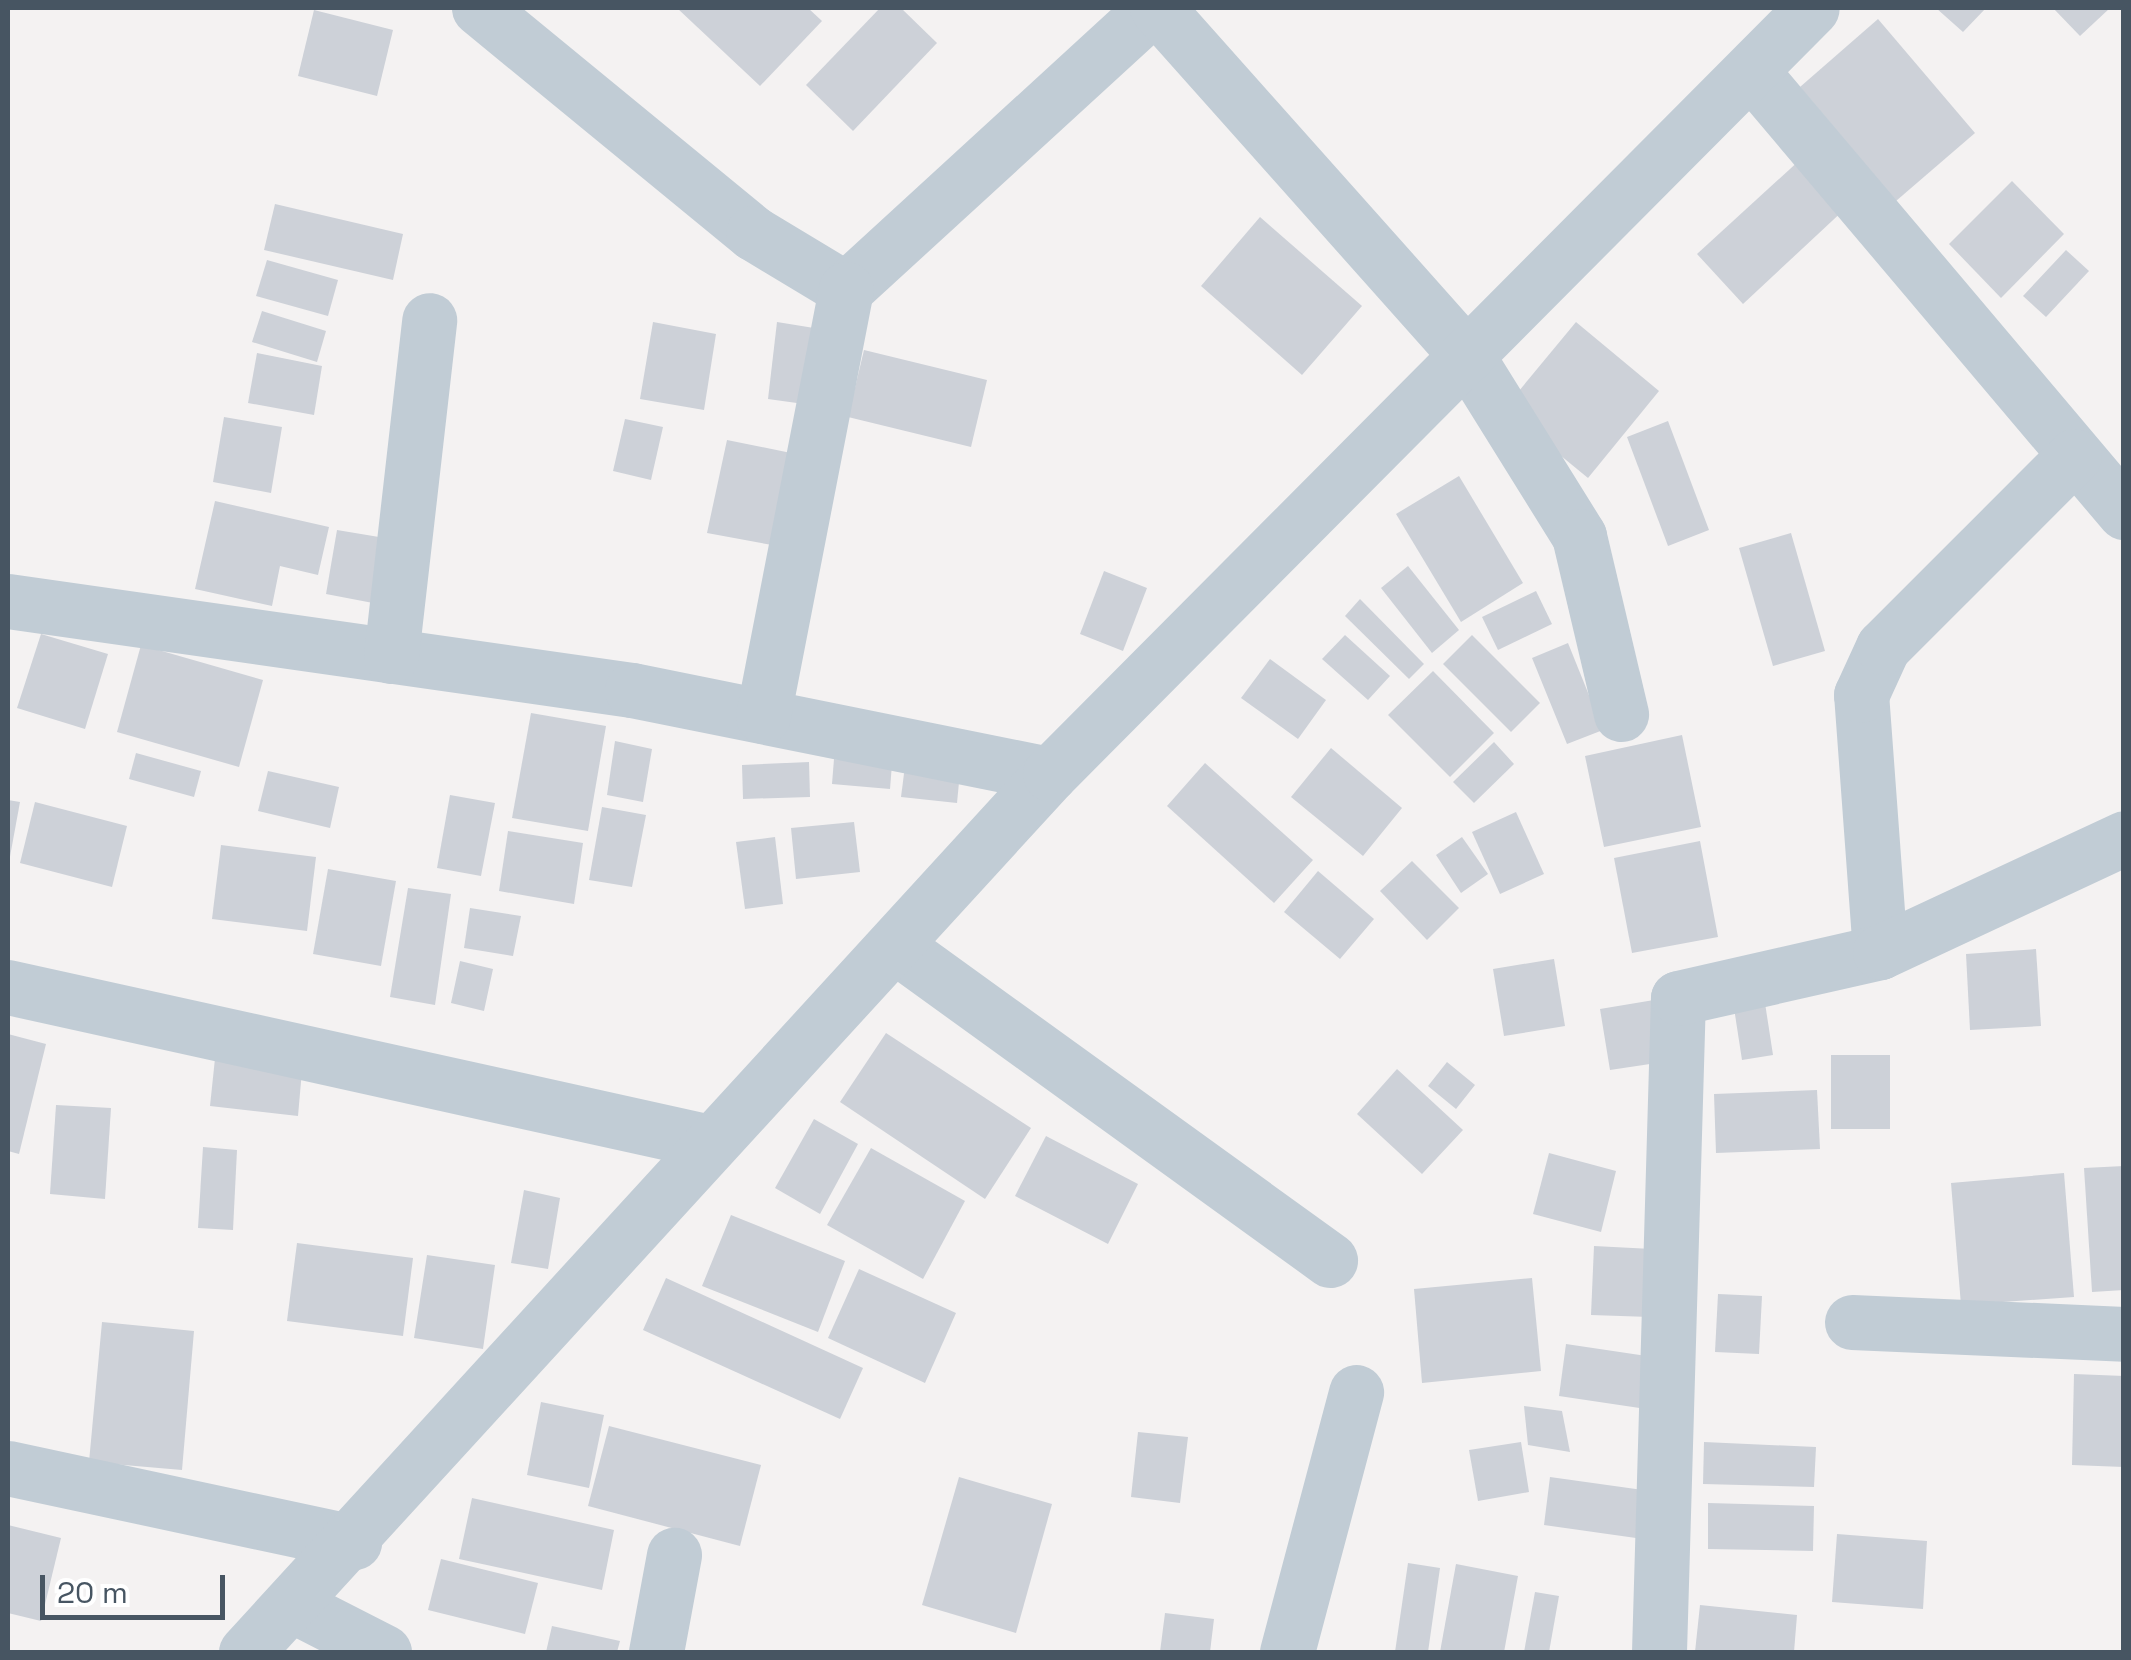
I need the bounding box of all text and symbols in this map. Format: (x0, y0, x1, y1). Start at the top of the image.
scale bar (45, 1555, 230, 1617)
text: 20 m (57, 1573, 128, 1612)

